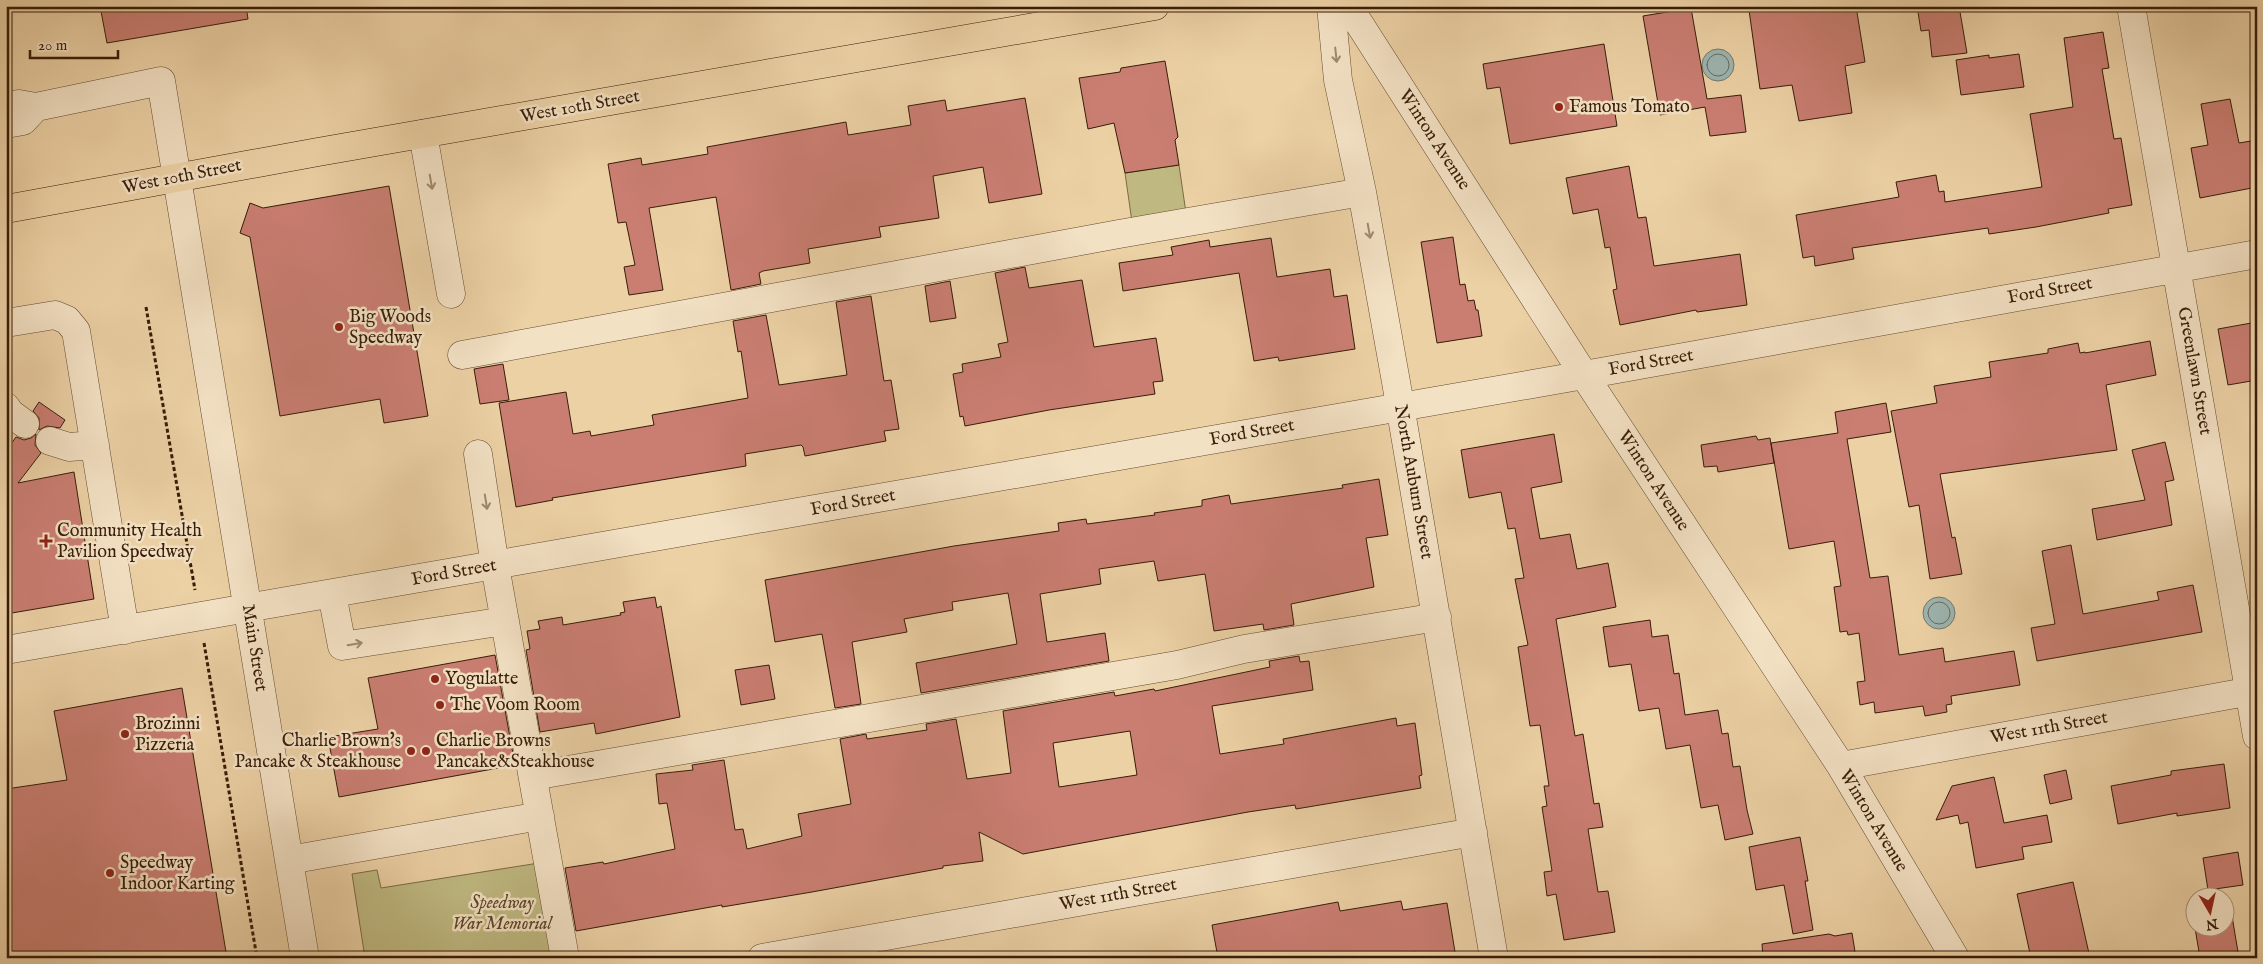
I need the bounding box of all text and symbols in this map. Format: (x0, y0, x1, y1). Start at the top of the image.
scale bar (30, 28, 118, 60)
text: 20 m (38, 36, 68, 55)
one-way arrow (1331, 46, 1341, 62)
street label: West 10th Street (519, 85, 641, 129)
street label: Winton Avenue (1393, 85, 1475, 195)
place label: Famous Tomato (1569, 96, 1690, 119)
marker: Famous Tomato (1553, 101, 1565, 113)
street label: West 10th Street (121, 154, 243, 200)
one-way arrow (427, 173, 437, 189)
one-way arrow (1365, 223, 1375, 239)
street label: Ford Street (2006, 272, 2094, 310)
street label: Greenlawn Street (2171, 305, 2217, 437)
place label: Big Woods Speedway (349, 306, 431, 350)
marker: Big Woods Speedway (333, 321, 345, 333)
street label: Ford Street (1607, 344, 1695, 382)
street label: North Auburn Street (1388, 403, 1438, 561)
street label: Ford Street (1208, 414, 1296, 452)
street label: Winton Avenue (1612, 426, 1694, 536)
street label: Ford Street (809, 484, 897, 522)
one-way arrow (481, 494, 491, 510)
place label: Community Health Pavilion Speedway (57, 520, 202, 564)
marker: Community Health Pavilion Speedway (39, 534, 53, 548)
street label: Ford Street (410, 554, 498, 592)
street label: Main Street (236, 603, 272, 693)
one-way arrow (347, 638, 363, 648)
place label: Yogulatte (445, 668, 518, 691)
marker: Yogulatte (429, 673, 441, 685)
place label: The Voom Room (450, 694, 580, 717)
marker: The Voom Room (434, 699, 446, 711)
street label: West 11th Street (1989, 706, 2109, 750)
place label: Brozinni Pizzeria (135, 713, 201, 757)
marker: Brozinni Pizzeria (119, 728, 131, 740)
place label: Charlie Brown's Pancake & Steakhouse (235, 730, 401, 774)
place label: Charlie Browns Pancake&Steakhouse (436, 730, 595, 774)
marker: Charlie Brown's Pancake & Steakhouse (405, 745, 417, 757)
marker: Charlie Browns Pancake&Steakhouse (420, 745, 432, 757)
street label: Winton Avenue (1833, 765, 1913, 877)
place label: Speedway Indoor Karting (120, 852, 235, 896)
marker: Speedway Indoor Karting (104, 867, 116, 879)
street label: West 11th Street (1058, 873, 1178, 917)
north arrow (2186, 886, 2236, 936)
park label: Speedway War Memorial (452, 892, 554, 936)
text: N (2204, 914, 2220, 934)

